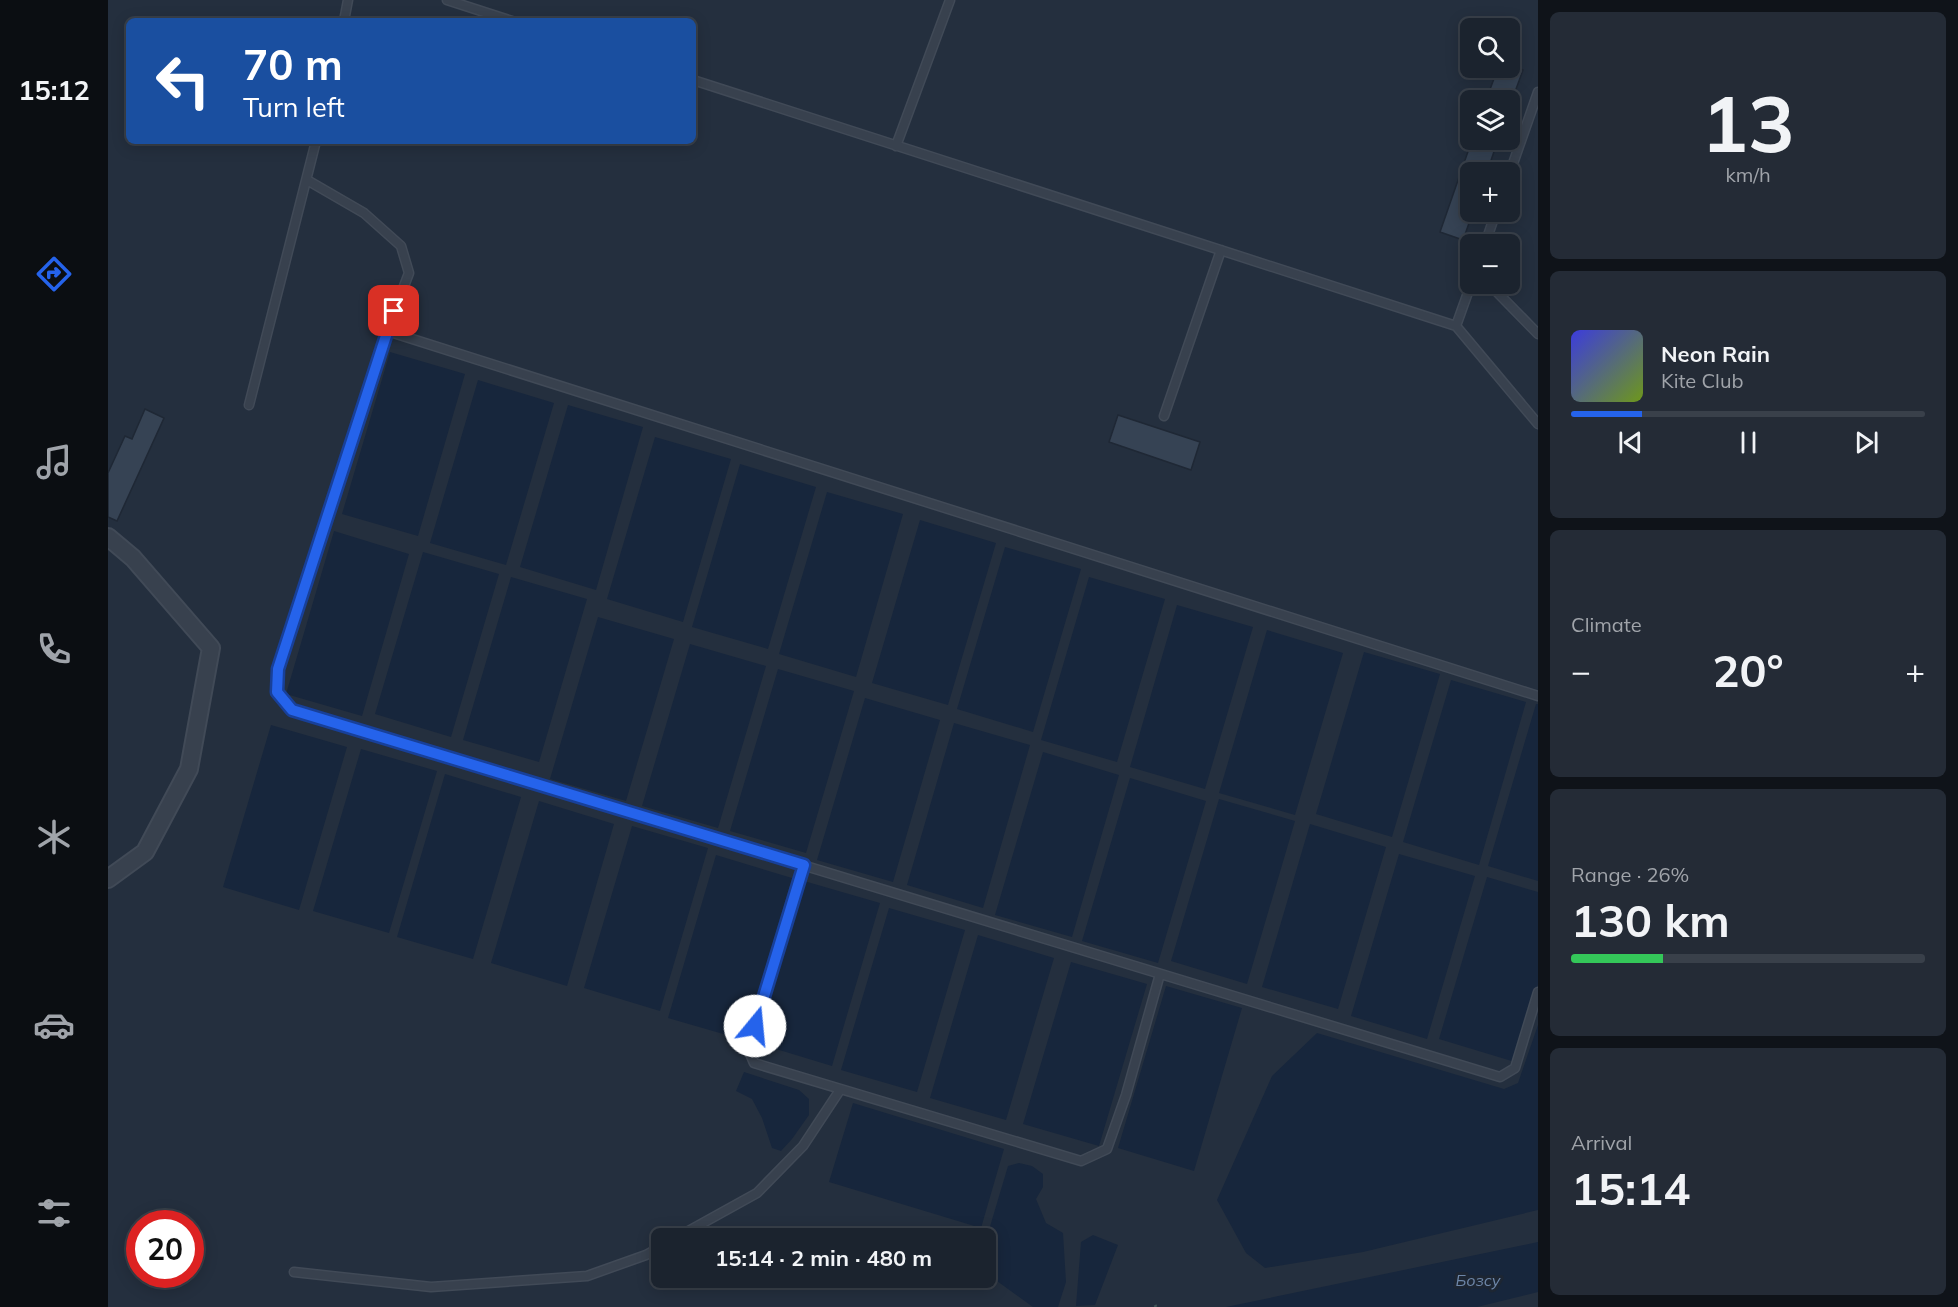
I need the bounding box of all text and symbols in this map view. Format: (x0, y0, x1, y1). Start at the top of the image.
map controls (1460, 18, 1520, 294)
button: search (1460, 18, 1520, 78)
text: 70 m (243, 38, 343, 91)
icon: left (144, 42, 222, 120)
text: 15:12 (18, 73, 90, 107)
text: 13 (1701, 74, 1795, 172)
text: Turn left (243, 90, 345, 124)
button: layers (1460, 90, 1520, 150)
button: + (1460, 162, 1520, 222)
text: km/h (1725, 162, 1771, 187)
button: − (1460, 234, 1520, 294)
icon: directions (33, 253, 75, 295)
pin (368, 285, 419, 336)
icon: arrive (377, 294, 410, 327)
text: Neon Rain (1661, 340, 1770, 368)
text: Kite Club (1661, 368, 1743, 393)
icon: previous (1614, 426, 1647, 459)
icon: pause (1732, 426, 1765, 459)
icon: next (1850, 426, 1883, 459)
icon: music (33, 441, 75, 483)
text: Climate (1571, 612, 1642, 637)
icon: phone (33, 628, 75, 670)
text: 20° (1712, 642, 1784, 698)
text: − (1571, 650, 1591, 691)
text: + (1905, 650, 1925, 691)
icon: climate (33, 816, 75, 858)
text: Range · 26% (1571, 862, 1689, 887)
text: 130 km (1571, 892, 1730, 948)
position arrow (723, 994, 787, 1058)
icon: car (33, 1004, 75, 1046)
text: Arrival (1571, 1130, 1632, 1155)
text: 15:14 (1571, 1160, 1690, 1216)
icon: filters (33, 1192, 75, 1234)
speed limit sign: 20 (126, 1210, 204, 1288)
text: 15:14 · 2 min · 480 m (715, 1244, 932, 1272)
water label: Бозсу (1456, 1270, 1502, 1290)

